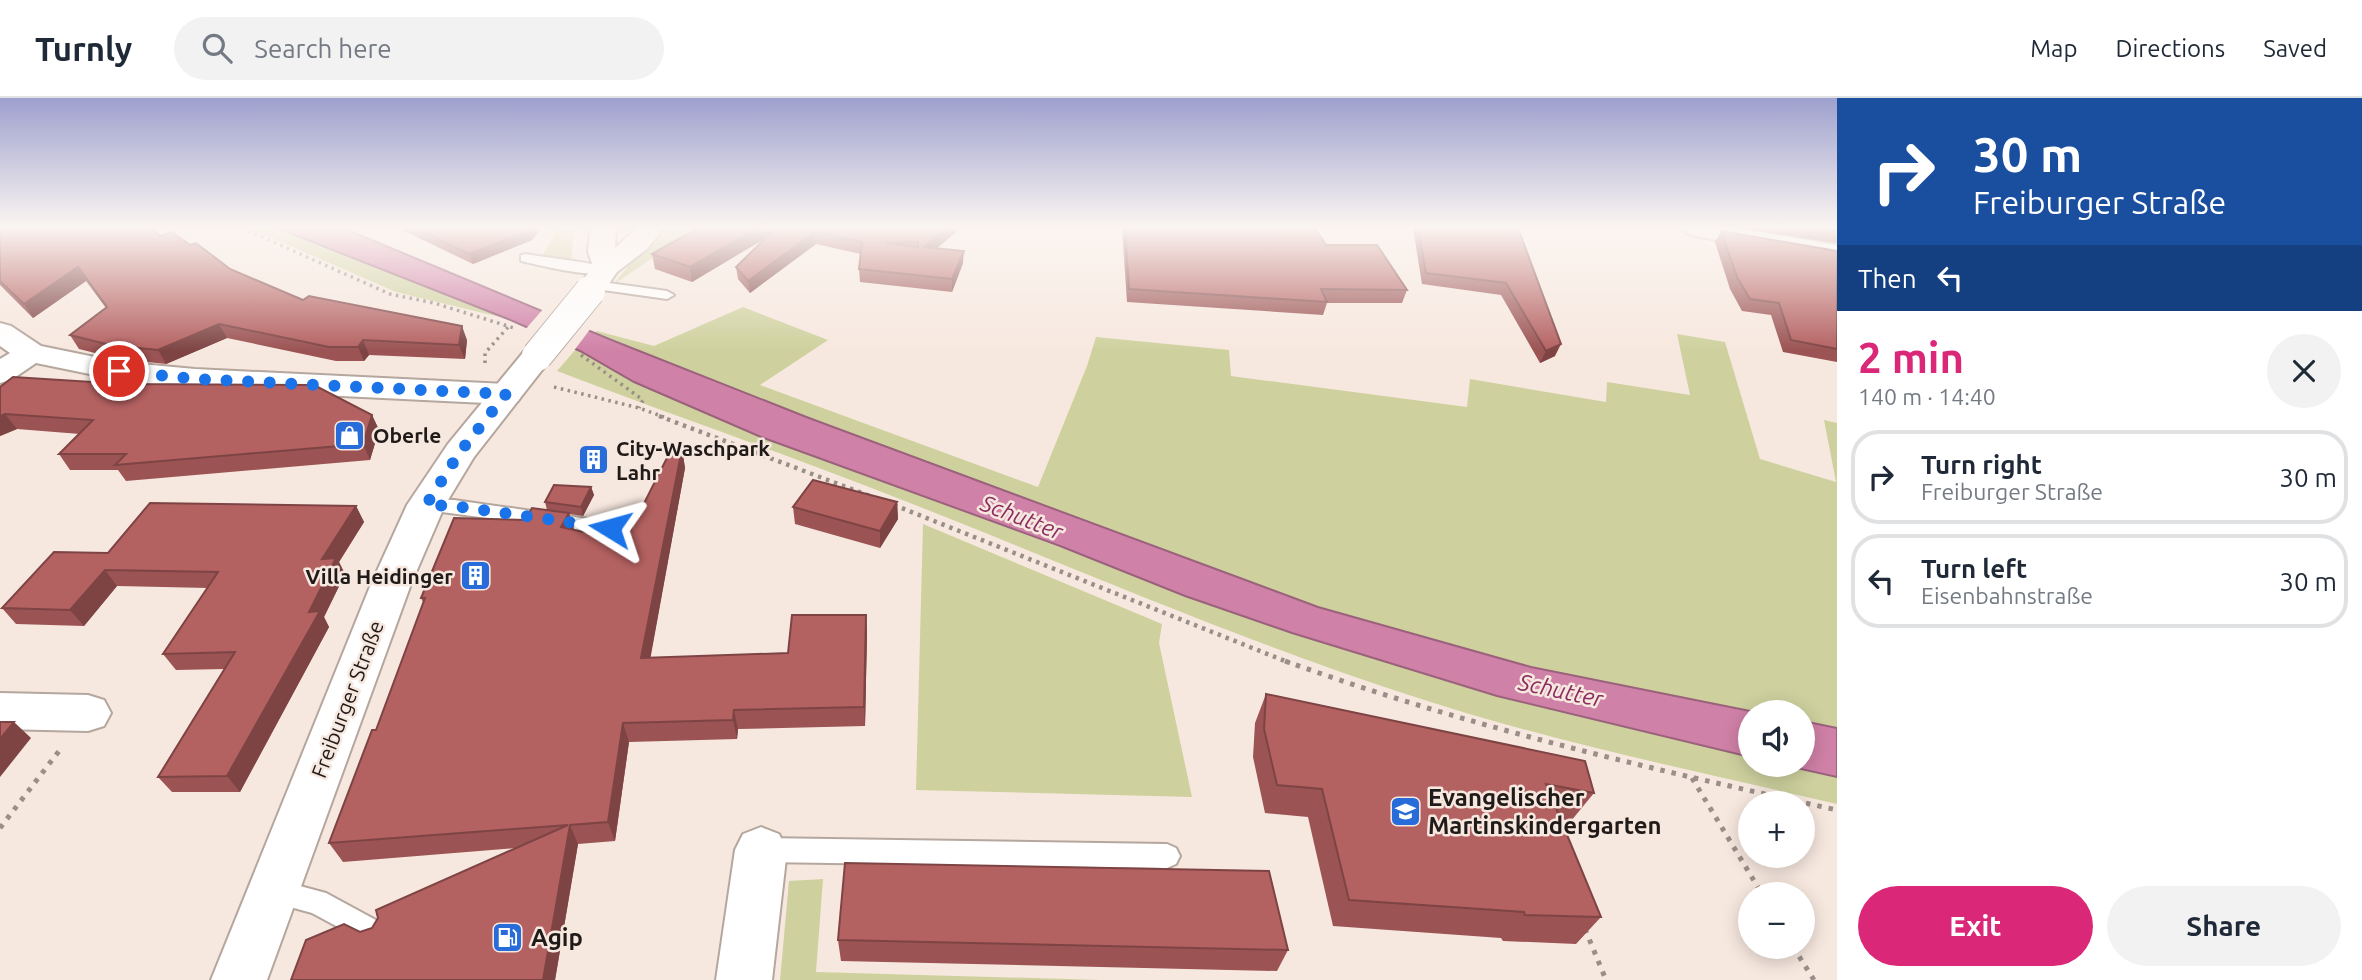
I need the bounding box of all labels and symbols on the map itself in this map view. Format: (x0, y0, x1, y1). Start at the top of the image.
pin (89, 341, 149, 401)
shop icon: Oberle (333, 418, 367, 452)
place label: Oberle (373, 423, 441, 447)
place label: City-Waschpark Lahr (616, 436, 770, 484)
building icon: City-Waschpark Lahr (576, 443, 610, 477)
water label: Schutter (977, 490, 1068, 544)
position arrow (573, 491, 647, 565)
building icon: Villa Heidinger (459, 559, 493, 593)
place label: Villa Heidinger (305, 564, 453, 588)
street label: Freiburger Straße (306, 617, 388, 781)
water label: Schutter (1515, 669, 1607, 711)
place label: Evangelischer Martinskindergarten (1428, 784, 1662, 839)
school or university icon: Evangelischer Martinskindergarten (1388, 794, 1422, 828)
fuel station icon: Agip (491, 920, 525, 954)
place label: Agip (531, 924, 583, 951)

